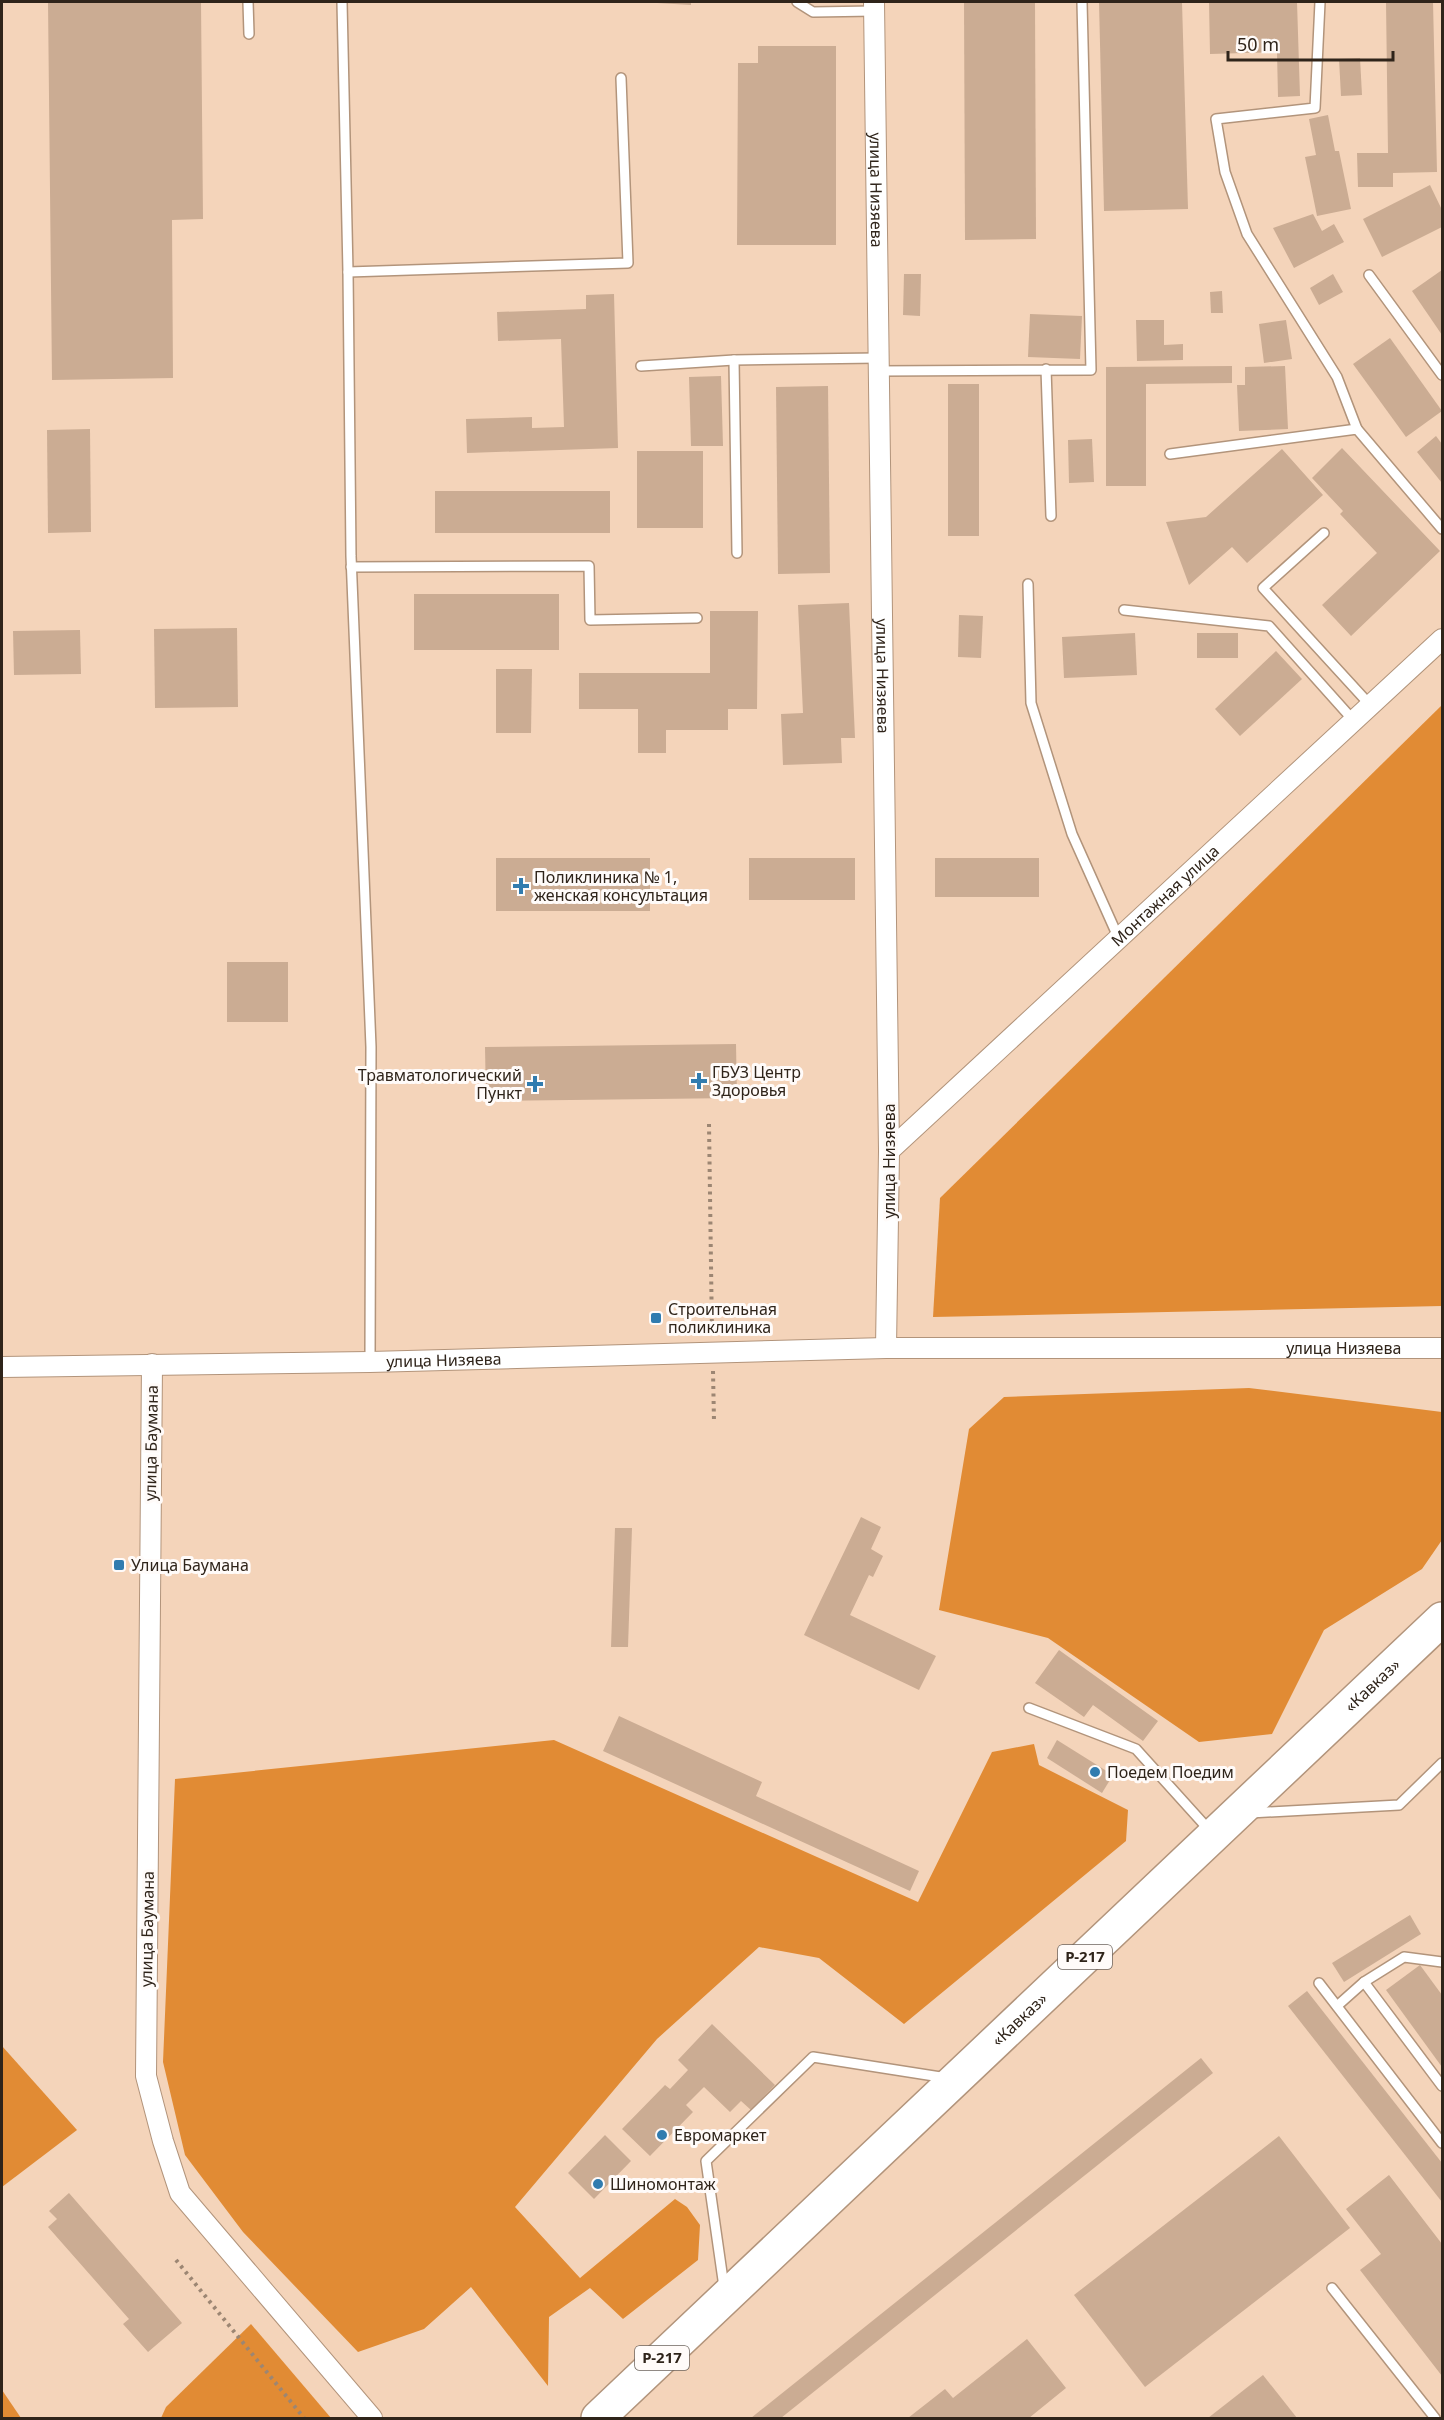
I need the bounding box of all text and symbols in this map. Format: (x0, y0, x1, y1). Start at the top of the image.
scale bar (1228, 24, 1393, 62)
text: 50 m (1237, 32, 1279, 56)
street label: улица Низяева (865, 132, 888, 248)
street label: улица Низяева (871, 618, 895, 734)
street label: Монтажная улица (1106, 840, 1224, 951)
place label: Поликлиника № 1, женская консультация (534, 866, 708, 906)
marker: Поликлиника № 1, женская консультация (512, 877, 530, 895)
place label: ГБУЗ Центр Здоровья (712, 1061, 801, 1101)
place label: Травматологический Пункт (358, 1064, 523, 1104)
marker: ГБУЗ Центр Здоровья (690, 1072, 708, 1090)
marker: Травматологический Пункт (526, 1075, 544, 1093)
street label: улица Низяева (878, 1103, 900, 1219)
place label: Строительная поликлиника (668, 1298, 777, 1338)
marker: Строительная поликлиника (649, 1311, 663, 1325)
street label: улица Низяева (1286, 1337, 1401, 1359)
street label: улица Низяева (386, 1347, 502, 1373)
street label: улица Баумана (139, 1385, 163, 1501)
place label: Улица Баумана (131, 1554, 249, 1576)
marker: Улица Баумана (112, 1558, 126, 1572)
street label: «Кавказ» (1340, 1653, 1405, 1717)
place label: Поедем Поедим (1107, 1761, 1234, 1783)
marker: Поедем Поедим (1088, 1765, 1102, 1779)
street label: улица Баумана (135, 1871, 159, 1987)
road number: Р-217 (1058, 1945, 1112, 1969)
street label: «Кавказ» (987, 1988, 1052, 2051)
place label: Евромаркет (674, 2124, 767, 2146)
marker: Евромаркет (655, 2128, 669, 2142)
place label: Шиномонтаж (610, 2173, 716, 2195)
marker: Шиномонтаж (591, 2177, 605, 2191)
road number: Р-217 (635, 2346, 689, 2370)

